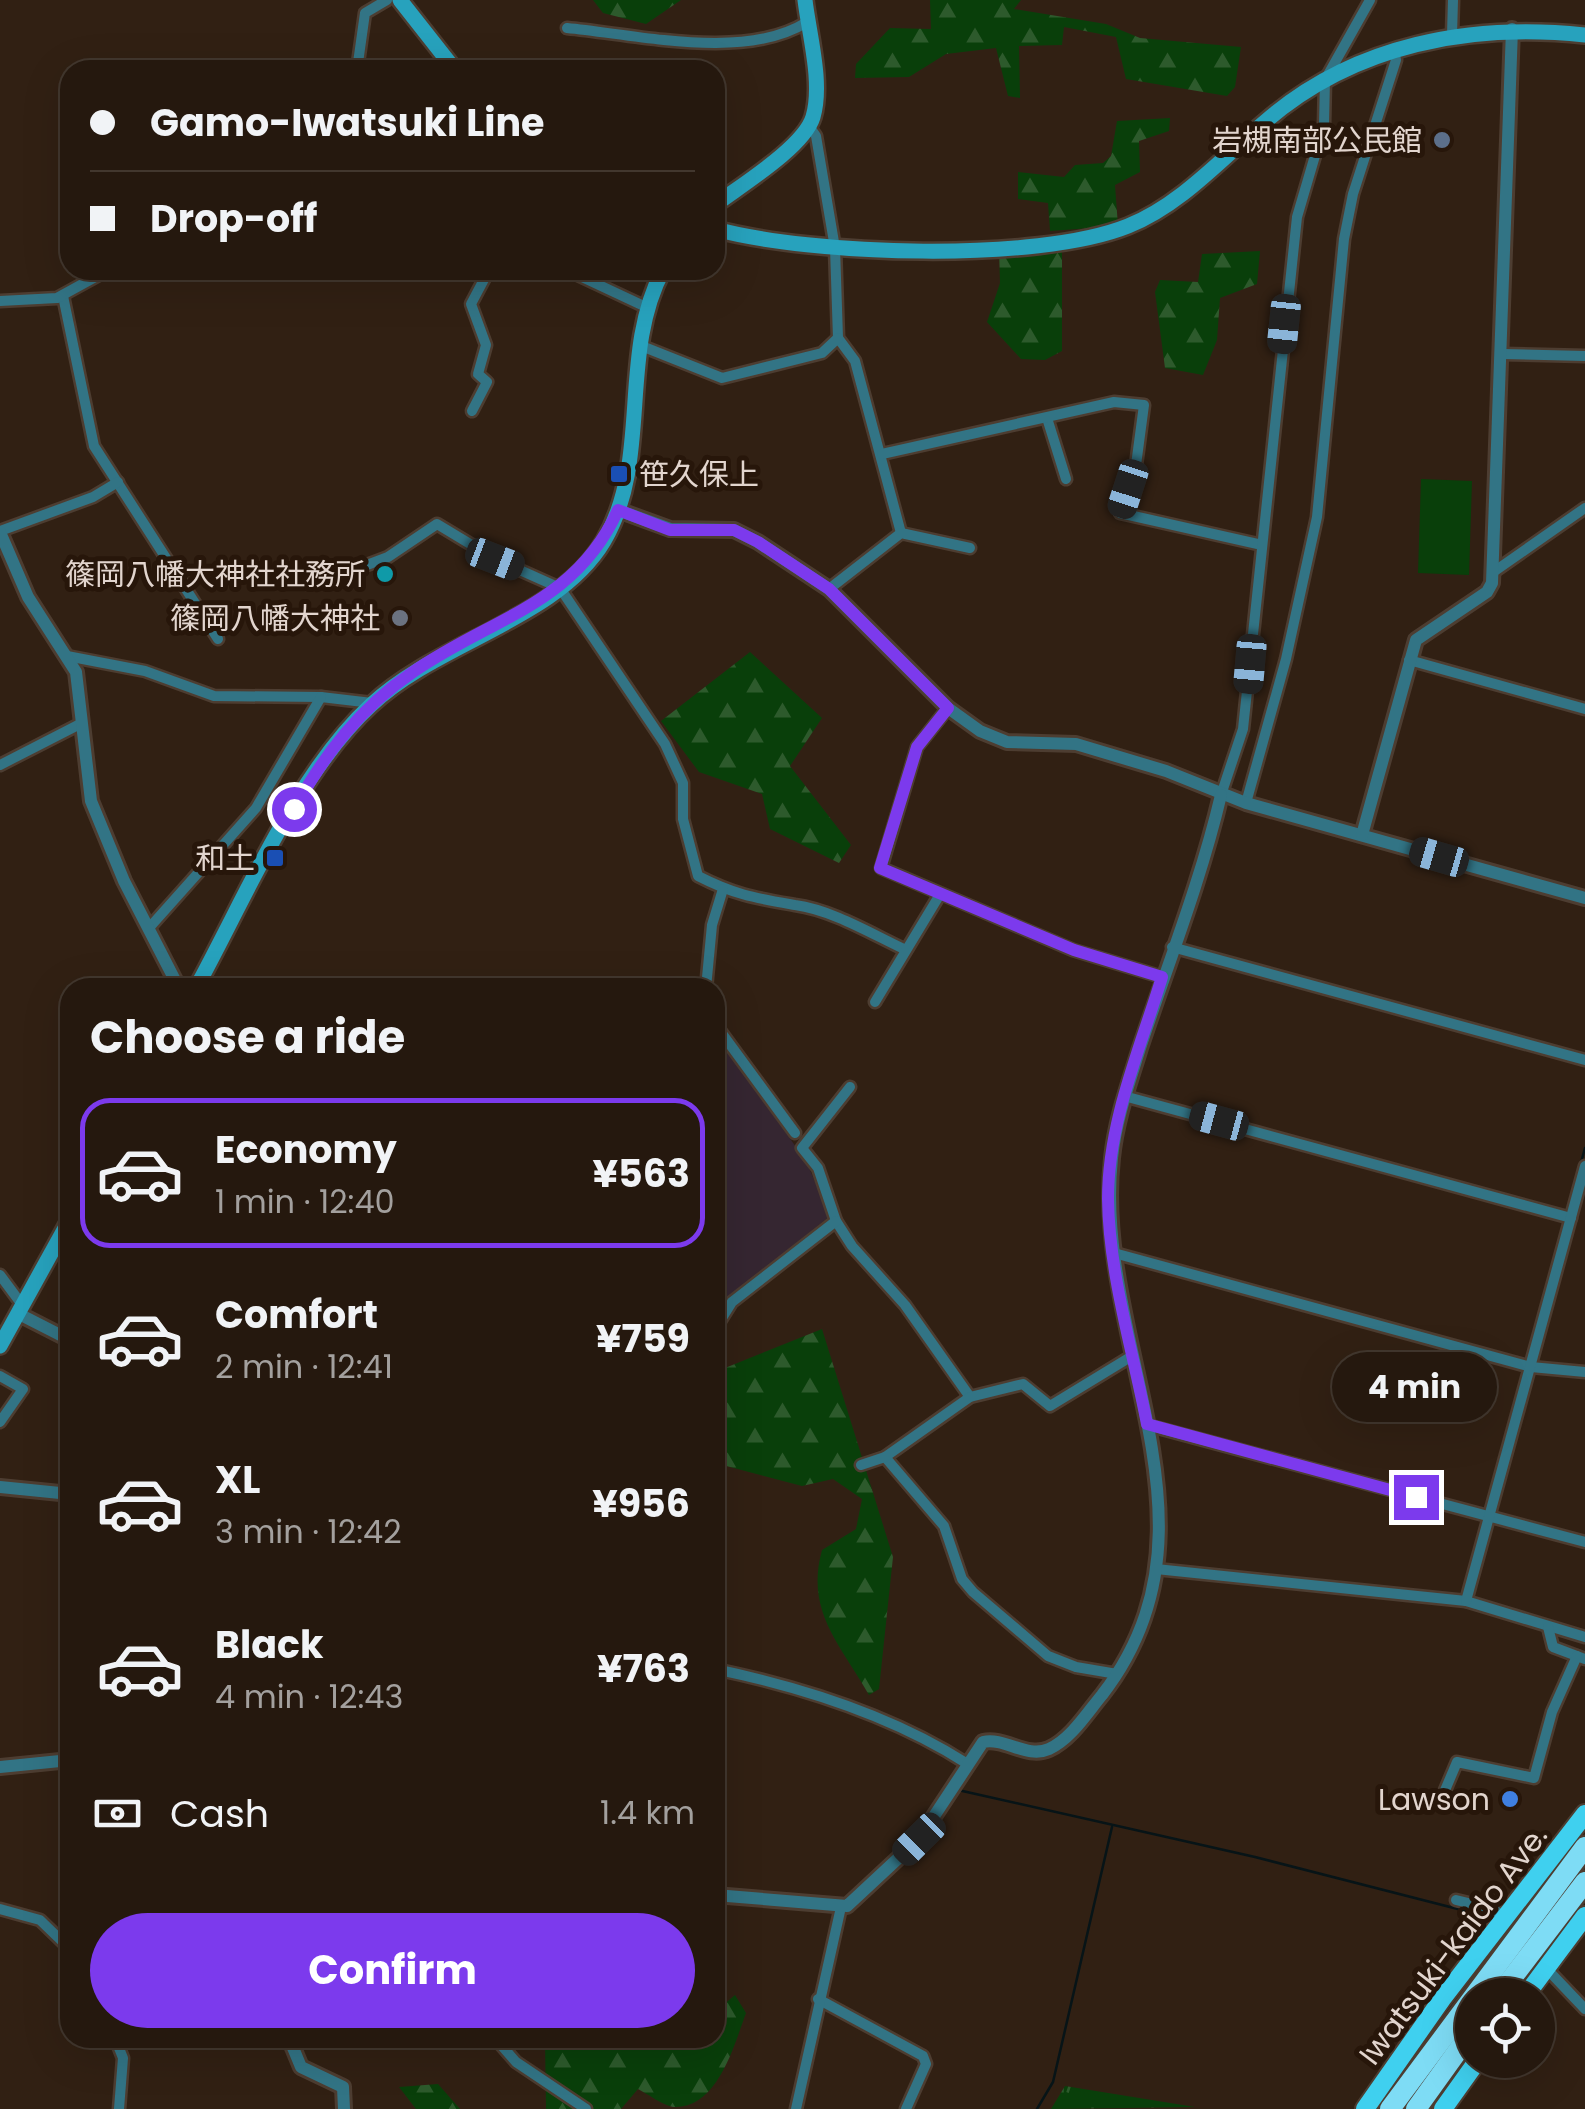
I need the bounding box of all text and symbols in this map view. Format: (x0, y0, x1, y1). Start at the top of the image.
text: Gamo-Iwatsuki Line (150, 96, 545, 149)
place label: 岩槻南部公民館 (1212, 119, 1422, 162)
marker: 岩槻南部公民館 (1431, 129, 1453, 151)
text: Drop-off (150, 192, 318, 245)
car (1266, 293, 1302, 355)
place label: 笹久保上 (639, 453, 759, 496)
car (1104, 456, 1152, 522)
marker: 笹久保上 (608, 463, 630, 485)
car (462, 534, 528, 584)
place label: 篠岡八幡大神社社務所 (65, 553, 365, 596)
marker: 篠岡八幡大神社社務所 (374, 563, 396, 585)
place label: 篠岡八幡大神社 (170, 597, 380, 640)
marker: 篠岡八幡大神社 (389, 607, 411, 629)
car (1232, 633, 1268, 695)
route start (272, 787, 317, 832)
car (1406, 834, 1472, 880)
place label: 和土 (195, 837, 255, 880)
marker: 和土 (264, 847, 286, 869)
text: Choose a ride (90, 1006, 405, 1069)
car (1186, 1099, 1252, 1143)
text: Economy (215, 1123, 397, 1176)
icon: car (95, 1128, 185, 1218)
text: ¥563 (593, 1147, 690, 1200)
text: 1 min · 12:40 (215, 1179, 395, 1224)
text: Comfort (215, 1288, 378, 1341)
icon: car (95, 1293, 185, 1383)
text: ¥759 (596, 1312, 690, 1365)
text: 2 min · 12:41 (215, 1344, 393, 1389)
callout: 4 min (1334, 1352, 1498, 1422)
text: 4 min (1368, 1364, 1461, 1409)
text: XL (215, 1453, 260, 1506)
icon: car (95, 1458, 185, 1548)
route end (1394, 1475, 1439, 1520)
text: ¥956 (592, 1477, 690, 1530)
text: 3 min · 12:42 (215, 1509, 402, 1554)
text: Black (215, 1618, 324, 1671)
icon: car (95, 1623, 185, 1713)
text: ¥763 (597, 1642, 690, 1695)
text: 4 min · 12:43 (215, 1674, 403, 1719)
place label: Lawson (1378, 1778, 1490, 1821)
icon: cash (90, 1786, 145, 1841)
text: Cash (170, 1787, 269, 1840)
marker: Lawson (1499, 1788, 1521, 1810)
text: 1.4 km (600, 1790, 695, 1835)
car (887, 1807, 951, 1871)
street label: Iwatsuki-kaido Ave. (1349, 1816, 1557, 2074)
button: Confirm (90, 1913, 695, 2028)
map controls (1455, 1978, 1555, 2078)
button: locate (1455, 1978, 1555, 2078)

